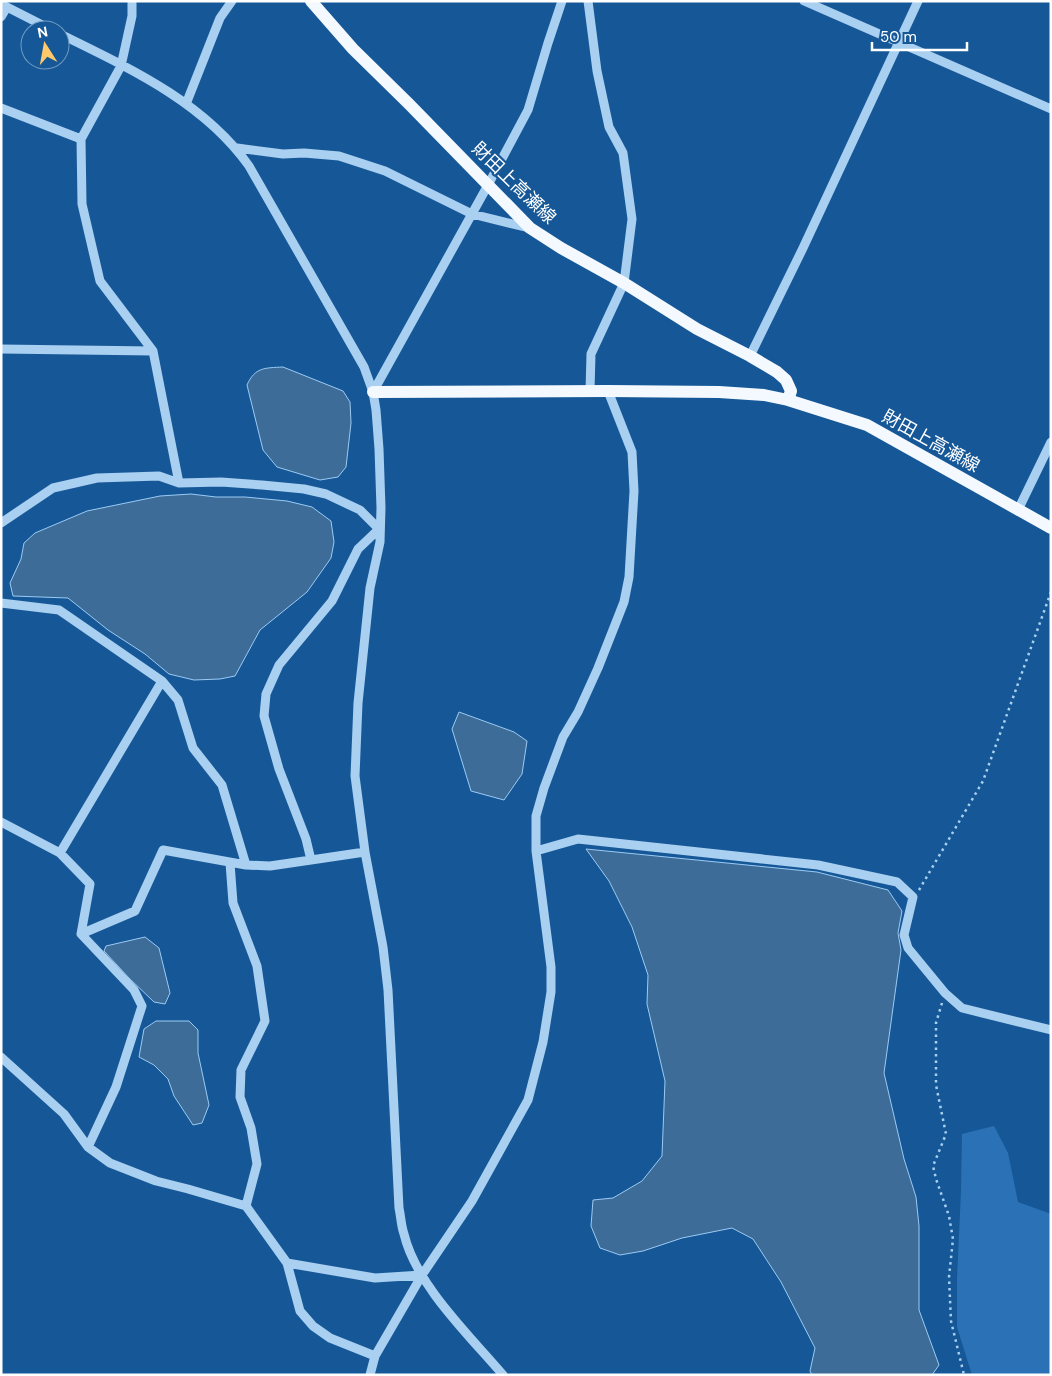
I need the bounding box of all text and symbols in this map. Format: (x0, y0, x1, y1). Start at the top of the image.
north arrow (20, 20, 70, 70)
scale bar (872, 20, 967, 52)
text: N (36, 22, 49, 42)
text: 50 m (880, 27, 917, 47)
street label: 財田上高瀬線 (467, 137, 561, 229)
street label: 財田上高瀬線 (878, 404, 984, 478)

